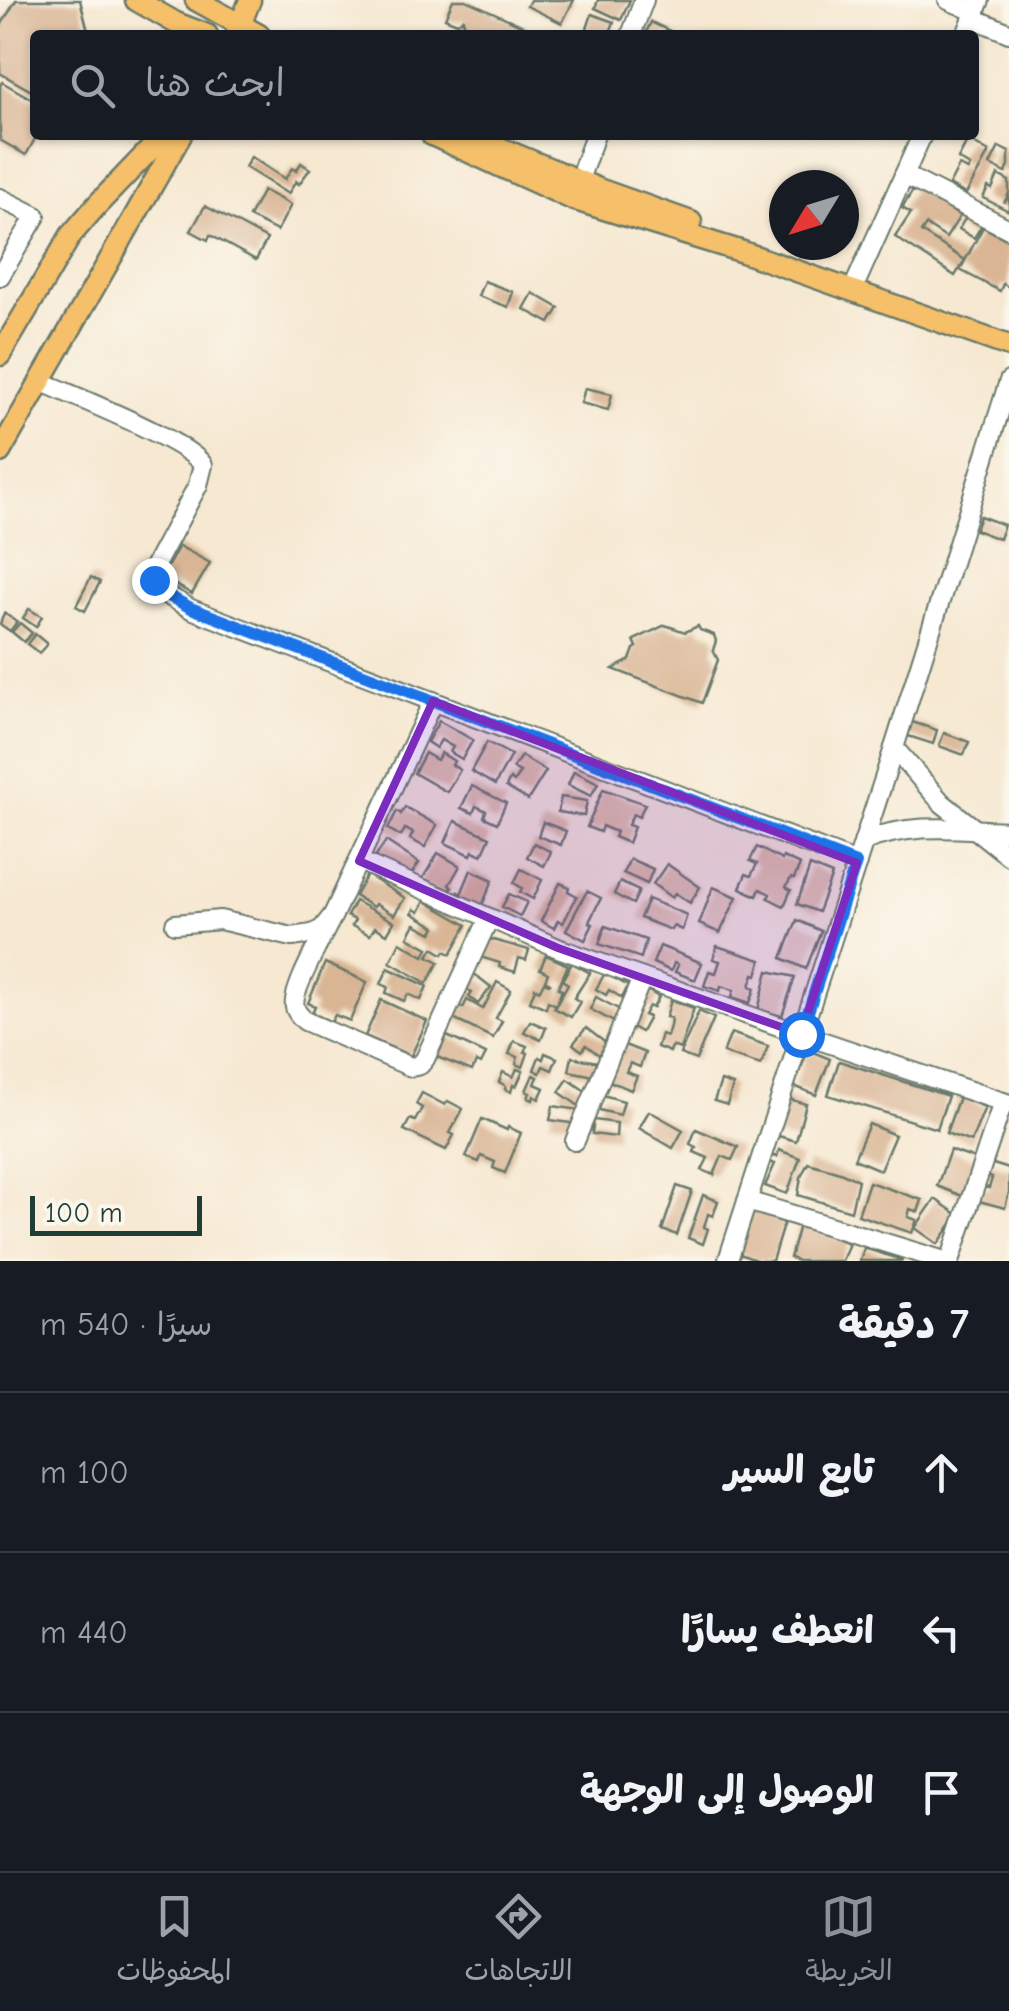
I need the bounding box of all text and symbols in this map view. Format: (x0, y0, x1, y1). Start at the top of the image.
search box (30, 30, 979, 140)
icon: search (65, 58, 120, 113)
text: ابحث هنا (145, 62, 285, 106)
north arrow (769, 170, 859, 260)
route end (132, 558, 178, 604)
route start (779, 1012, 825, 1058)
scale bar (30, 1191, 202, 1236)
text: 100 m (45, 1197, 123, 1229)
text: 7 دقيقة (838, 1300, 969, 1349)
text: سيرًا · 540 m (40, 1306, 212, 1343)
icon: ahead (914, 1445, 969, 1500)
text: تابع السير (725, 1449, 874, 1493)
text: 100 m (40, 1454, 129, 1491)
icon: left (914, 1605, 969, 1660)
text: انعطف يسارًا (681, 1609, 874, 1653)
text: 440 m (40, 1614, 128, 1651)
icon: arrive (914, 1765, 969, 1820)
text: الوصول إلى الوجهة (580, 1769, 874, 1813)
tab: المحفوظات (116, 1889, 232, 1995)
tab: الاتجاهات (464, 1889, 573, 1995)
tab: الخريطة (805, 1889, 893, 1995)

